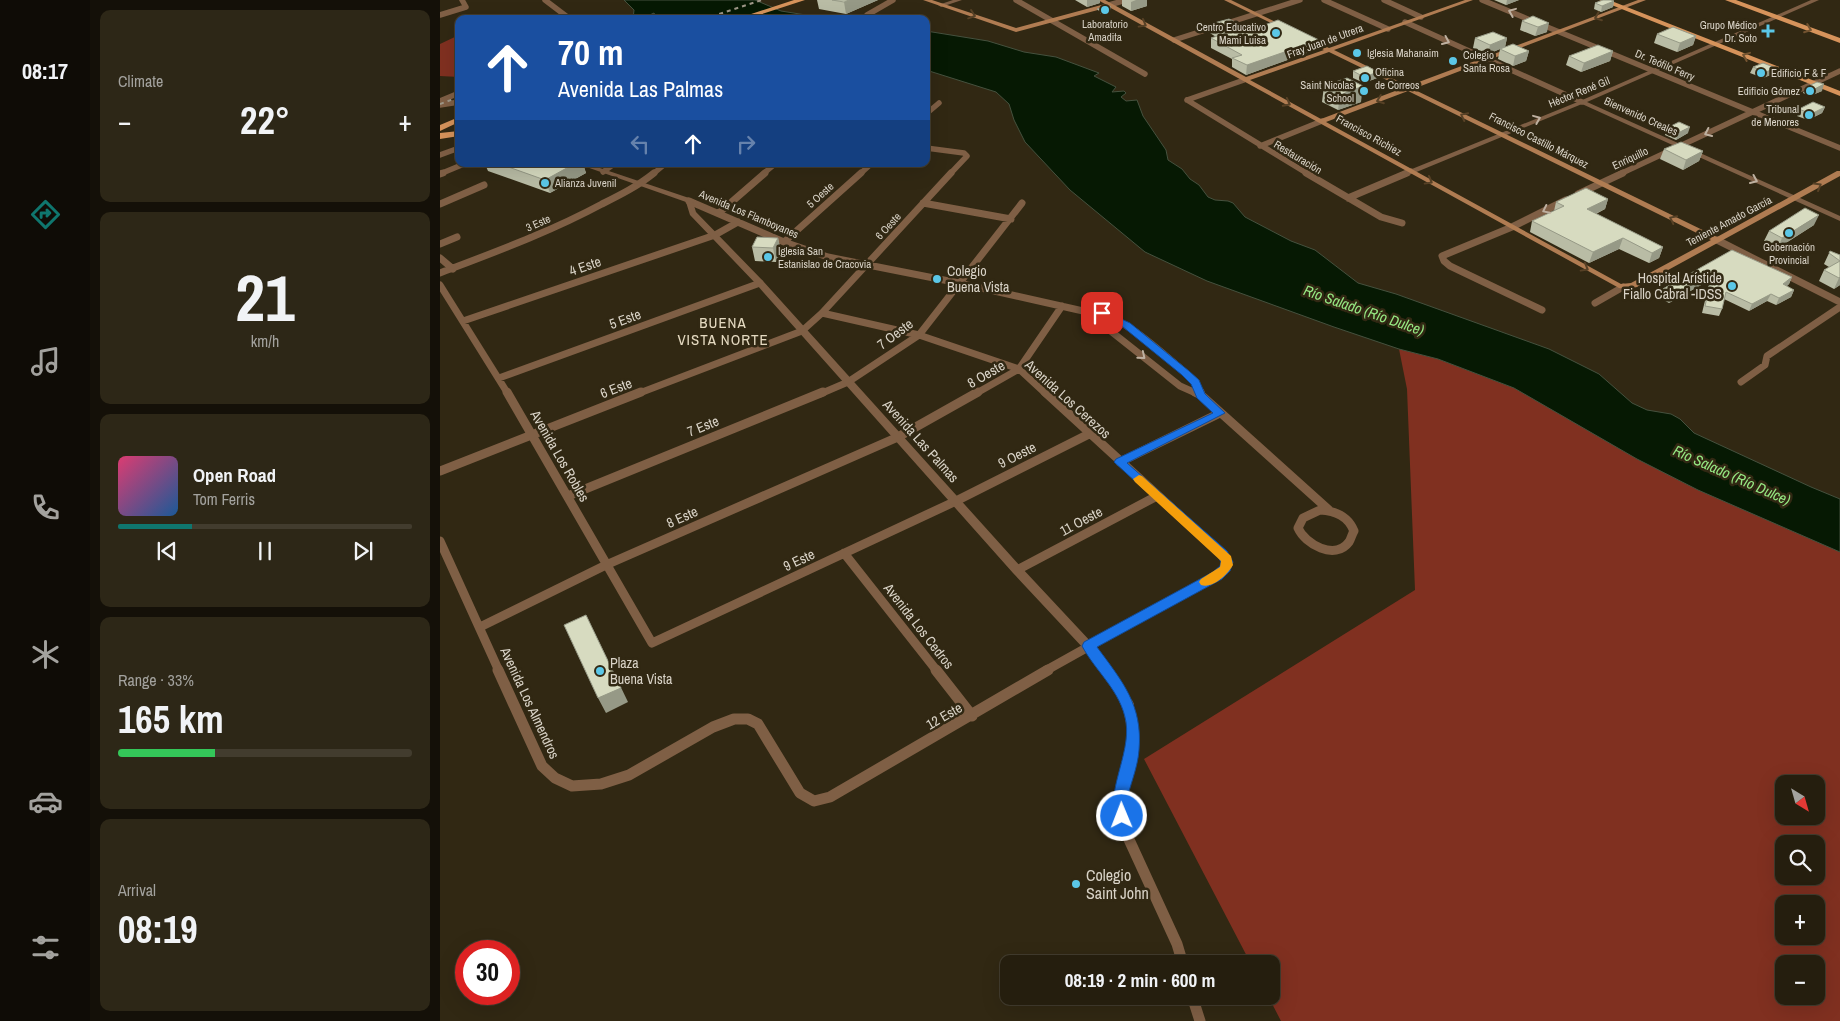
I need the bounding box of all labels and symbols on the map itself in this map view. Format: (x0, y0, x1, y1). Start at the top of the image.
marker: Laboratorio Amadita (1099, 4, 1111, 16)
one-way arrow (1509, 8, 1517, 18)
one-way arrow (967, 10, 976, 20)
one-way arrow (1594, 11, 1602, 21)
place label: Laboratorio Amadita (1082, 17, 1128, 44)
one-way arrow (1138, 18, 1147, 28)
place label: Grupo Médico Dr. Soto (1700, 18, 1757, 45)
place label: Centro Educativo Mami Luisa (1196, 20, 1266, 47)
street label: Fray Juan de Utrera (1285, 21, 1365, 61)
one-way arrow (1803, 23, 1811, 33)
marker: Grupo Médico Dr. Soto (1761, 24, 1775, 38)
marker: Centro Educativo Mami Luisa (1270, 27, 1282, 39)
one-way arrow (1441, 35, 1450, 45)
place label: Iglesia Mahanaim (1367, 46, 1439, 60)
street label: Dr. Teófilo Ferry (1633, 46, 1697, 84)
marker: Iglesia Mahanaim (1351, 47, 1363, 59)
place label: Colegio Santa Rosa (1463, 48, 1510, 75)
one-way arrow (1742, 52, 1751, 62)
marker: Colegio Santa Rosa (1447, 55, 1459, 67)
place label: Oficina de Correos (1375, 65, 1420, 92)
place label: Edificio F & F (1771, 66, 1827, 80)
marker: Edificio F & F (1755, 67, 1767, 79)
marker: Oficina de Correos (1359, 72, 1371, 84)
street label: Héctor René Gil (1546, 73, 1612, 111)
place label: Saint Nicolas School (1300, 78, 1354, 105)
place label: Edificio Gómez (1738, 84, 1800, 98)
marker: Saint Nicolas School (1358, 85, 1370, 97)
marker: Edificio Gómez (1804, 85, 1816, 97)
street label: Bienvenido Creales (1602, 93, 1680, 139)
one-way arrow (1376, 94, 1385, 104)
one-way arrow (1282, 97, 1291, 107)
place label: Tribunal de Menores (1751, 102, 1799, 129)
street label: Francisco Castillo Márquez (1487, 109, 1592, 171)
marker: Tribunal de Menores (1803, 109, 1815, 121)
street label: Francisco Richiez (1334, 111, 1405, 159)
one-way arrow (1461, 112, 1470, 122)
one-way arrow (1533, 115, 1541, 125)
one-way arrow (1704, 126, 1713, 137)
street label: Restauración (1271, 137, 1325, 177)
street label: Enriquillo (1610, 144, 1650, 172)
one-way arrow (1749, 173, 1758, 184)
one-way arrow (1424, 175, 1433, 185)
place label: Alianza Juvenil (554, 176, 616, 190)
marker: Alianza Juvenil (539, 177, 551, 189)
street label: 5 Oeste (804, 179, 836, 211)
one-way arrow (1812, 182, 1821, 192)
street label: Avenida Los Flamboyanes (696, 186, 801, 241)
street label: Teniente Amado García (1684, 193, 1774, 249)
one-way arrow (1542, 204, 1551, 214)
street label: 6 Oeste (872, 210, 904, 242)
street label: 3 Este (523, 211, 553, 235)
one-way arrow (1669, 215, 1678, 225)
marker: Gobernación Provincial (1783, 227, 1795, 239)
place label: Gobernación Provincial (1763, 240, 1815, 267)
place label: Iglesia San Estanislao de Cracovia (778, 244, 871, 271)
marker: Iglesia San Estanislao de Cracovia (762, 251, 774, 263)
street label: 4 Este (567, 252, 603, 280)
one-way arrow (1580, 261, 1589, 271)
place label: Colegio Buena Vista (947, 262, 1010, 296)
place label: Hospital Arístide Fiallo Cabral -IDSS (1623, 269, 1722, 303)
marker: Colegio Buena Vista (931, 273, 943, 285)
water label: Río Salado (Río Dulce) (1301, 279, 1427, 341)
marker: Hospital Arístide Fiallo Cabral -IDSS (1726, 280, 1738, 292)
pin (1081, 292, 1123, 334)
street label: 5 Este (607, 305, 643, 333)
district label: BUENA VISTA NORTE (677, 312, 769, 350)
street label: 7 Oeste (874, 315, 916, 353)
one-way arrow (1136, 350, 1145, 358)
street label: Avenida Los Cerezos (1021, 355, 1115, 443)
street label: 8 Oeste (964, 356, 1008, 392)
street label: 6 Este (598, 374, 634, 402)
street label: Avenida Las Palmas (878, 395, 963, 486)
street label: Avenida Los Robles (526, 406, 594, 505)
street label: 7 Este (685, 412, 721, 440)
street label: 9 Oeste (995, 438, 1039, 472)
water label: Río Salado (Río Dulce) (1670, 440, 1794, 510)
street label: 8 Este (663, 502, 701, 532)
street label: 11 Oeste (1057, 502, 1105, 540)
street label: 9 Este (780, 545, 818, 575)
street label: Avenida Los Cedros (879, 579, 958, 673)
street label: Avenida Los Almendros (496, 643, 564, 762)
place label: Plaza Buena Vista (610, 654, 673, 688)
marker: Plaza Buena Vista (594, 665, 606, 677)
street label: 12 Este (923, 698, 965, 734)
north arrow (1775, 775, 1825, 825)
position arrow (1095, 789, 1147, 841)
place label: Colegio Saint John (1086, 864, 1149, 904)
marker: Colegio Saint John (1070, 878, 1082, 890)
speed limit sign: 30 (455, 940, 520, 1005)

